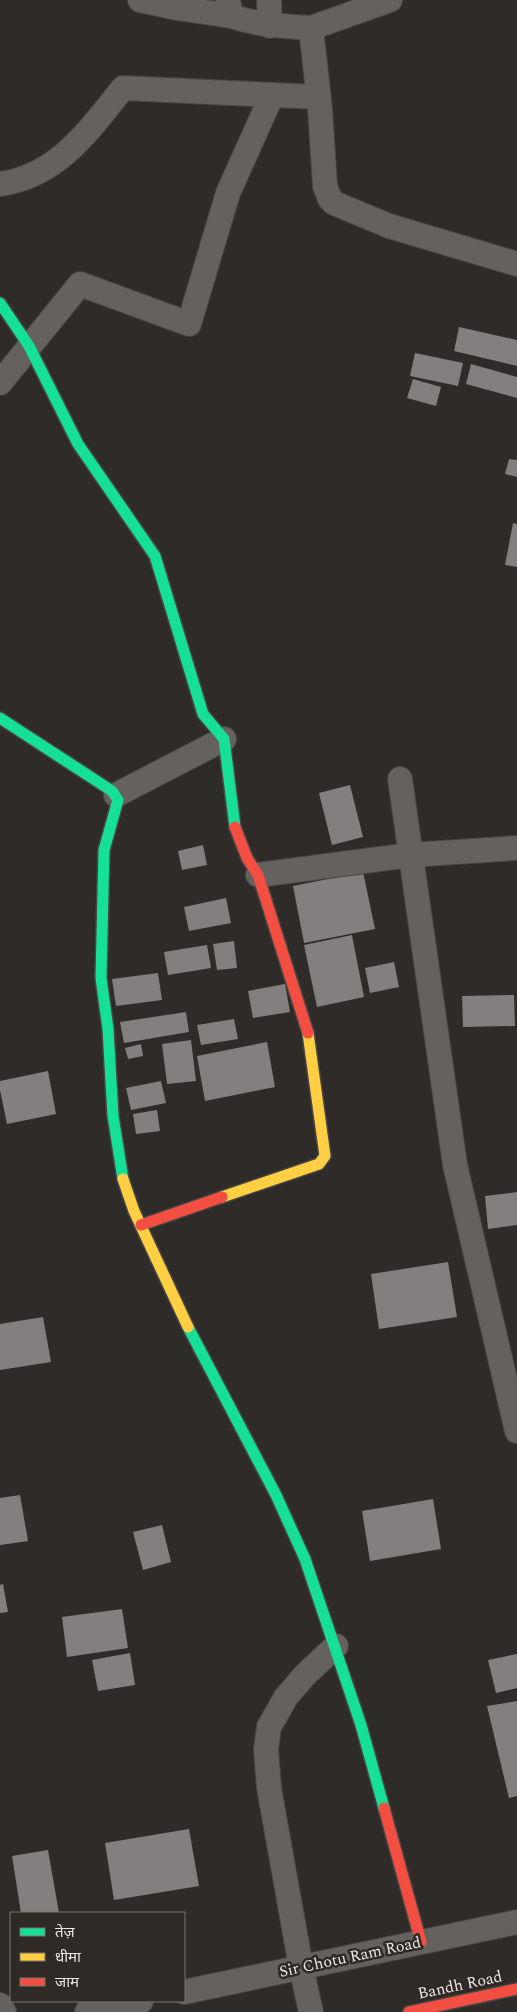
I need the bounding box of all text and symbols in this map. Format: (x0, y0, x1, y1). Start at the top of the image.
legend (10, 1912, 185, 2002)
text: तेज़ (55, 1921, 76, 1944)
street label: Sir Chotu Ram Road (277, 1930, 423, 1984)
text: धीमा (55, 1946, 82, 1969)
street label: Bandh Road (415, 1964, 505, 2006)
text: जाम (55, 1971, 80, 1994)

